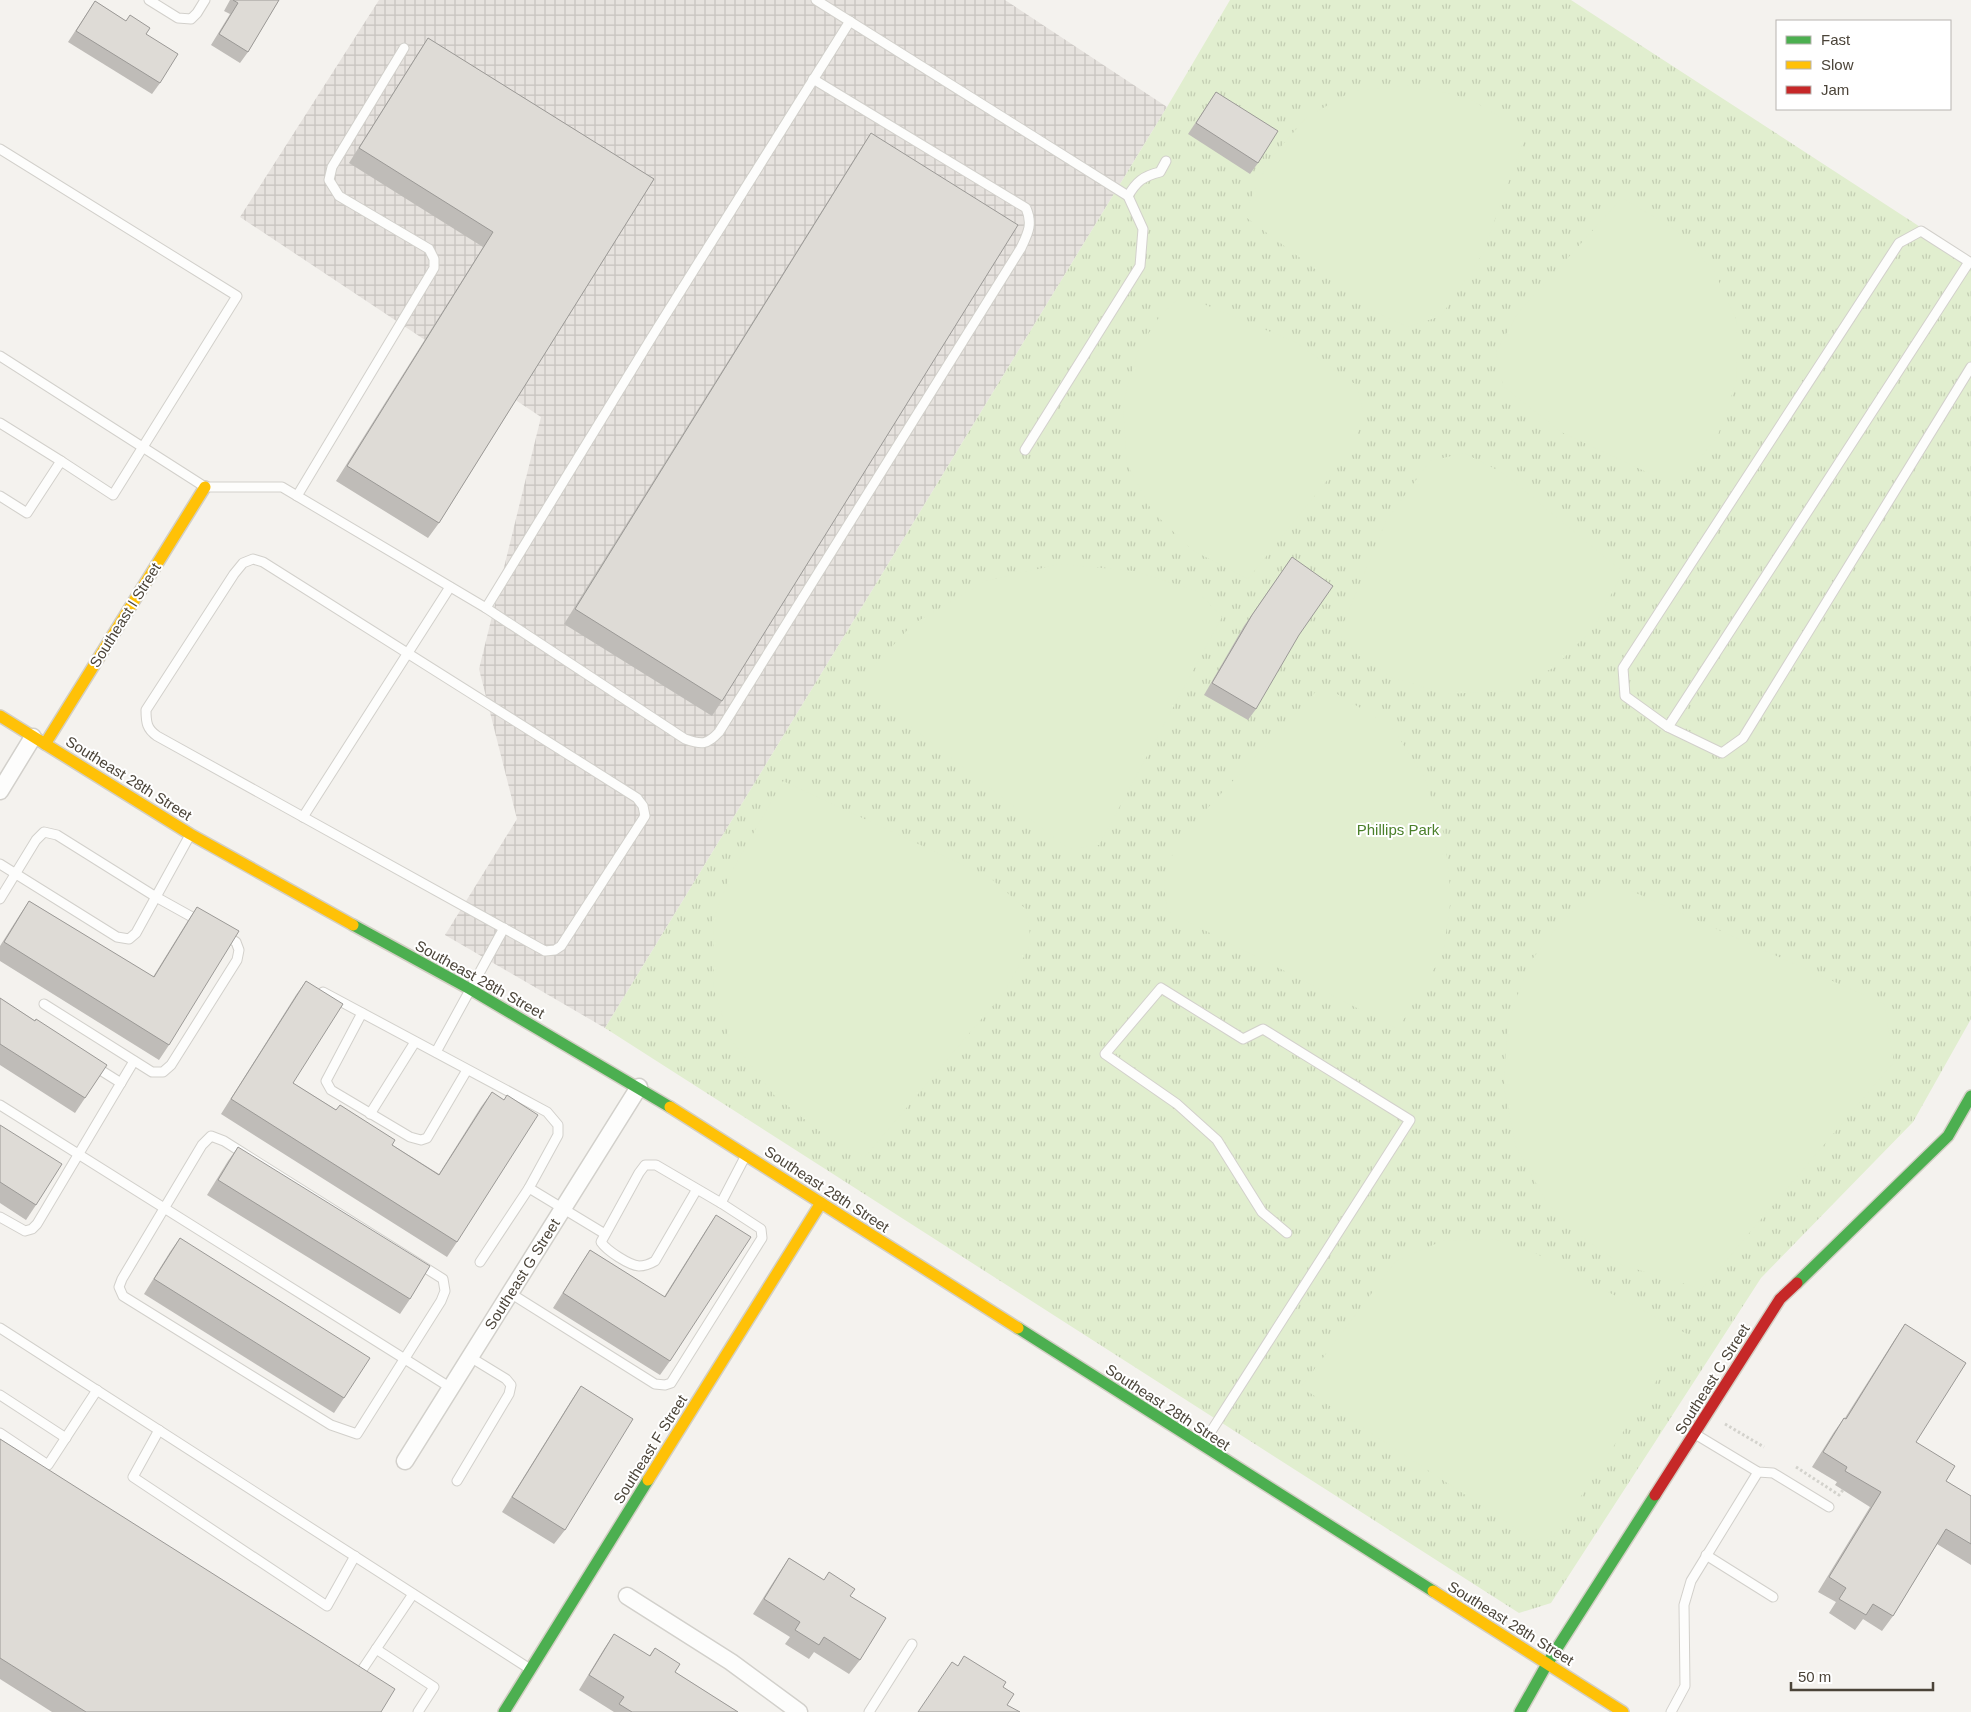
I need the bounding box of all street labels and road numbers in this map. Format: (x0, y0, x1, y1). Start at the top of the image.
street label: Southeast I Street (86, 559, 164, 670)
street label: Southeast 28th Street (63, 732, 196, 824)
street label: Southeast 28th Street (412, 936, 548, 1022)
street label: Southeast 28th Street (762, 1142, 893, 1236)
street label: Southeast G Street (481, 1215, 563, 1333)
street label: Southeast C Street (1671, 1320, 1753, 1437)
street label: Southeast 28th Street (1103, 1360, 1234, 1454)
street label: Southeast F Street (610, 1391, 691, 1507)
street label: Southeast 28th Street (1445, 1577, 1578, 1669)

